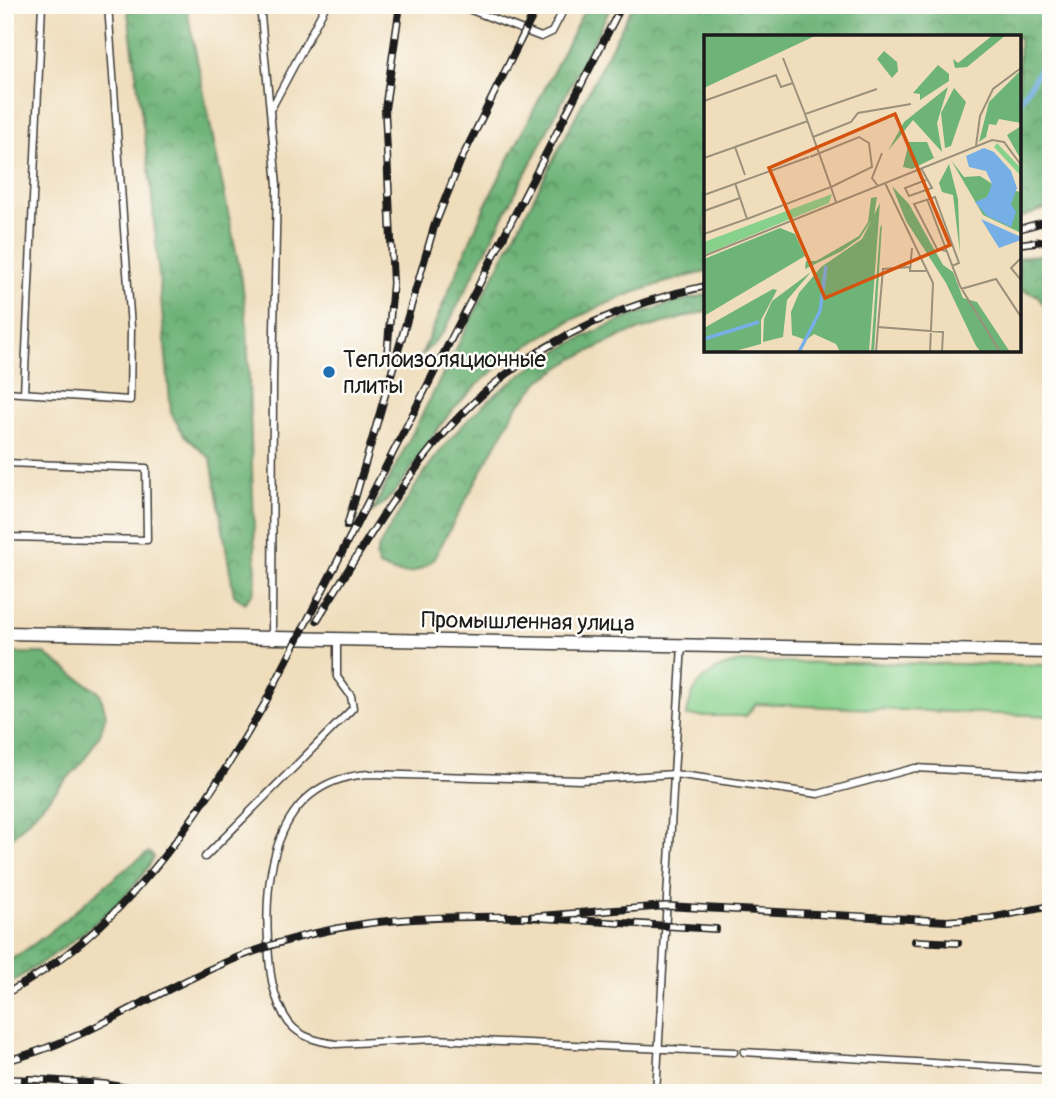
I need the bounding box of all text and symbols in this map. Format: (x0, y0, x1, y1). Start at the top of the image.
inset map (704, 35, 1021, 352)
place label: Теплоизоляционные плиты (343, 345, 547, 400)
marker: Теплоизоляционные плиты (321, 364, 337, 380)
street label: Промышленная улица (421, 605, 635, 638)

